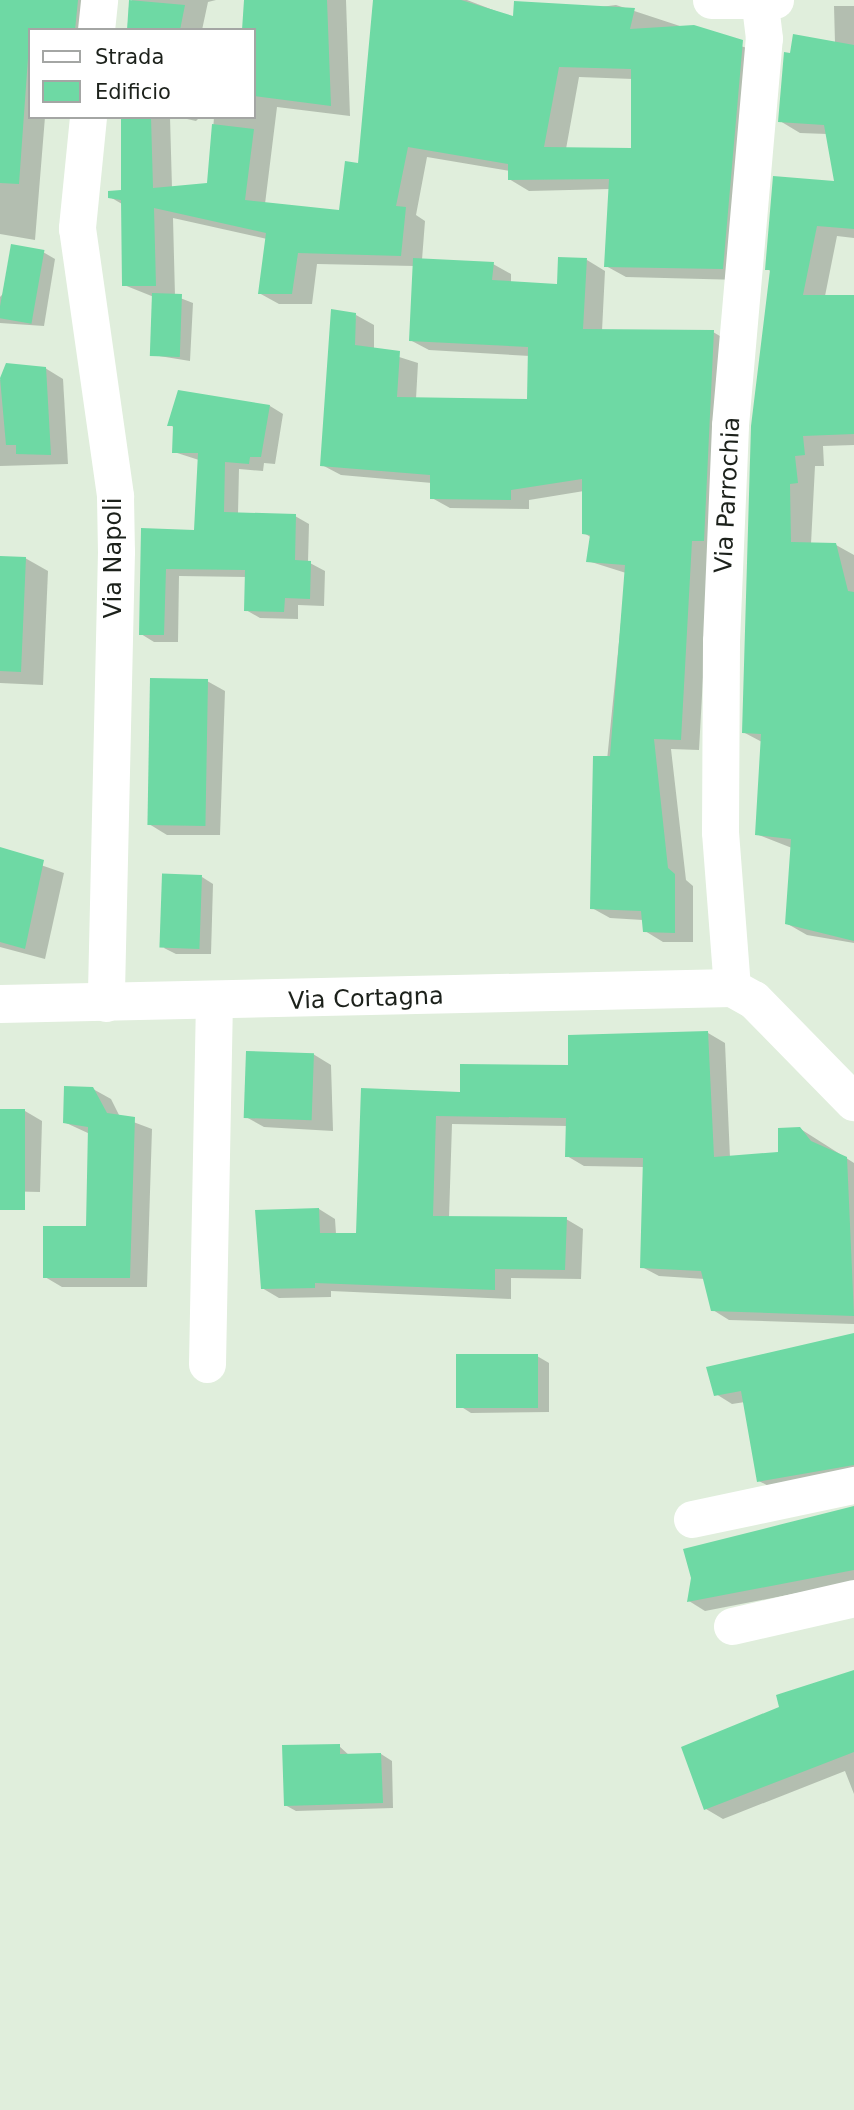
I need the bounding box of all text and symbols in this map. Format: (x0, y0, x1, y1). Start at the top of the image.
legend (28, 28, 256, 119)
text: Strada (95, 45, 164, 69)
text: Edificio (95, 80, 171, 104)
street label: Via Parrochia (710, 416, 746, 574)
street label: Via Napoli (100, 498, 128, 618)
street label: Via Cortagna (288, 982, 444, 1016)

